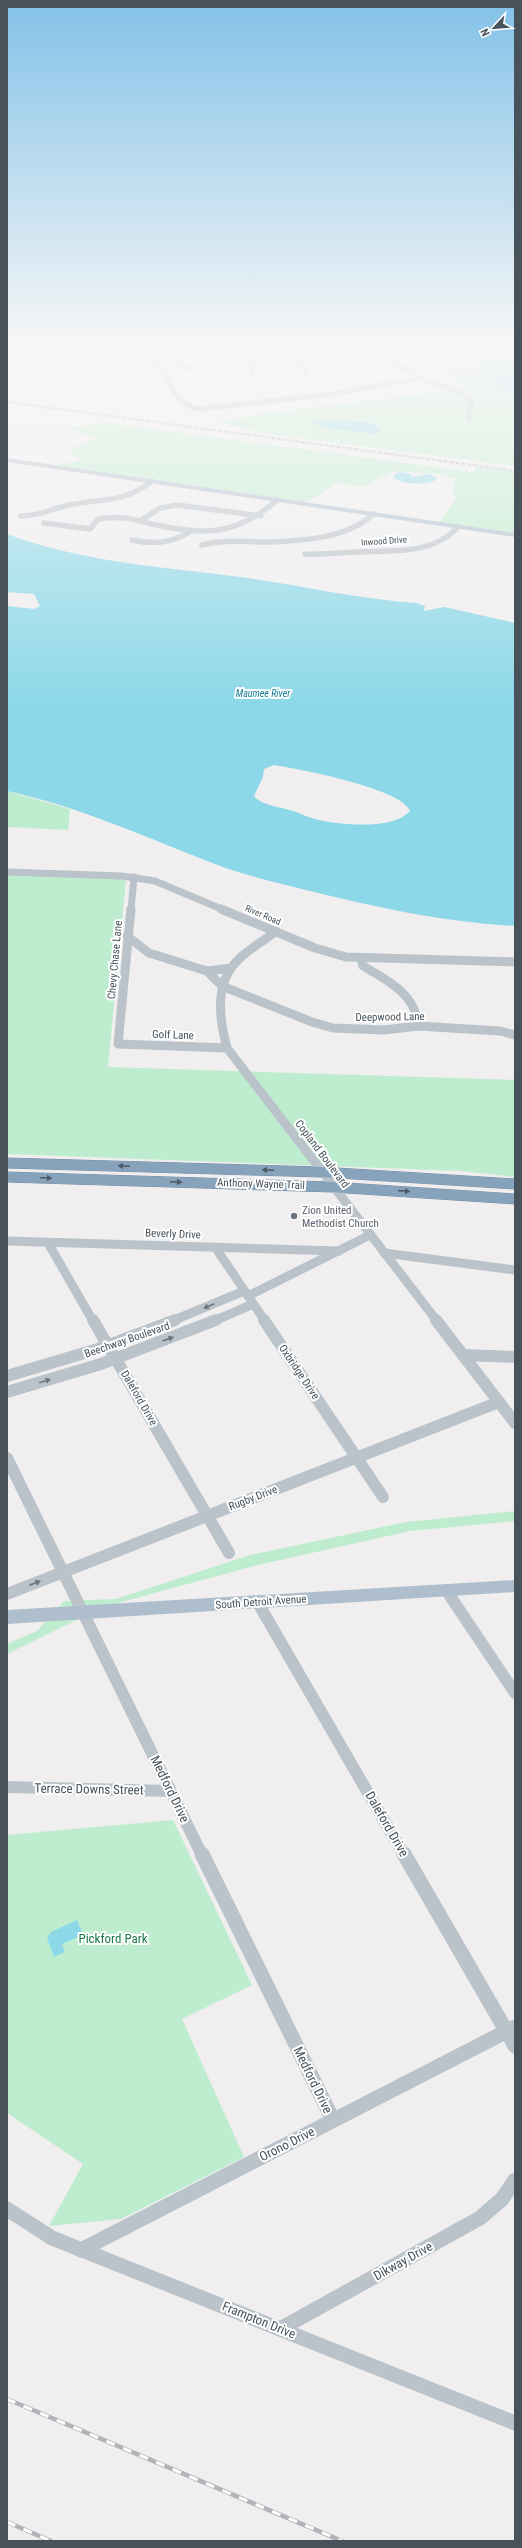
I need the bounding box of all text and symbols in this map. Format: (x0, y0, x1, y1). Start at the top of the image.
north arrow (474, 8, 514, 48)
text: N (478, 26, 493, 38)
street label: Inwood Drive (361, 534, 407, 548)
water label: Maumee River (236, 688, 291, 699)
street label: River Road (244, 903, 282, 927)
street label: Chevy Chase Lane (105, 920, 125, 1000)
street label: Deepwood Lane (355, 1010, 425, 1024)
street label: Golf Lane (152, 1028, 194, 1042)
street label: Copland Boulevard (292, 1118, 352, 1190)
one-way arrow (118, 1163, 130, 1170)
one-way arrow (262, 1167, 274, 1174)
one-way arrow (40, 1175, 53, 1181)
street label: Anthony Wayne Trail (217, 1176, 305, 1192)
one-way arrow (170, 1179, 183, 1185)
one-way arrow (398, 1188, 411, 1194)
place label: Zion United Methodist Church (302, 1204, 379, 1230)
marker: Zion United Methodist Church (289, 1211, 299, 1221)
street label: Beverly Drive (145, 1227, 201, 1241)
one-way arrow (202, 1304, 214, 1310)
street label: Beechway Boulevard (83, 1319, 171, 1361)
one-way arrow (162, 1336, 174, 1342)
street label: Oxbridge Drive (276, 1342, 322, 1402)
street label: Daleford Drive (118, 1368, 160, 1428)
one-way arrow (39, 1378, 51, 1384)
street label: Rugby Drive (227, 1483, 279, 1513)
one-way arrow (30, 1580, 42, 1586)
street label: South Detroit Avenue (215, 1592, 307, 1612)
street label: Medford Drive (147, 1753, 193, 1825)
street label: Terrace Downs Street (34, 1781, 144, 1797)
street label: Daleford Drive (362, 1789, 412, 1859)
park label: Pickford Park (78, 1931, 148, 1946)
street label: Medford Drive (290, 2044, 336, 2116)
street label: Orono Drive (257, 2124, 317, 2164)
street label: Dikway Drive (371, 2239, 435, 2283)
street label: Frampton Drive (220, 2298, 298, 2342)

